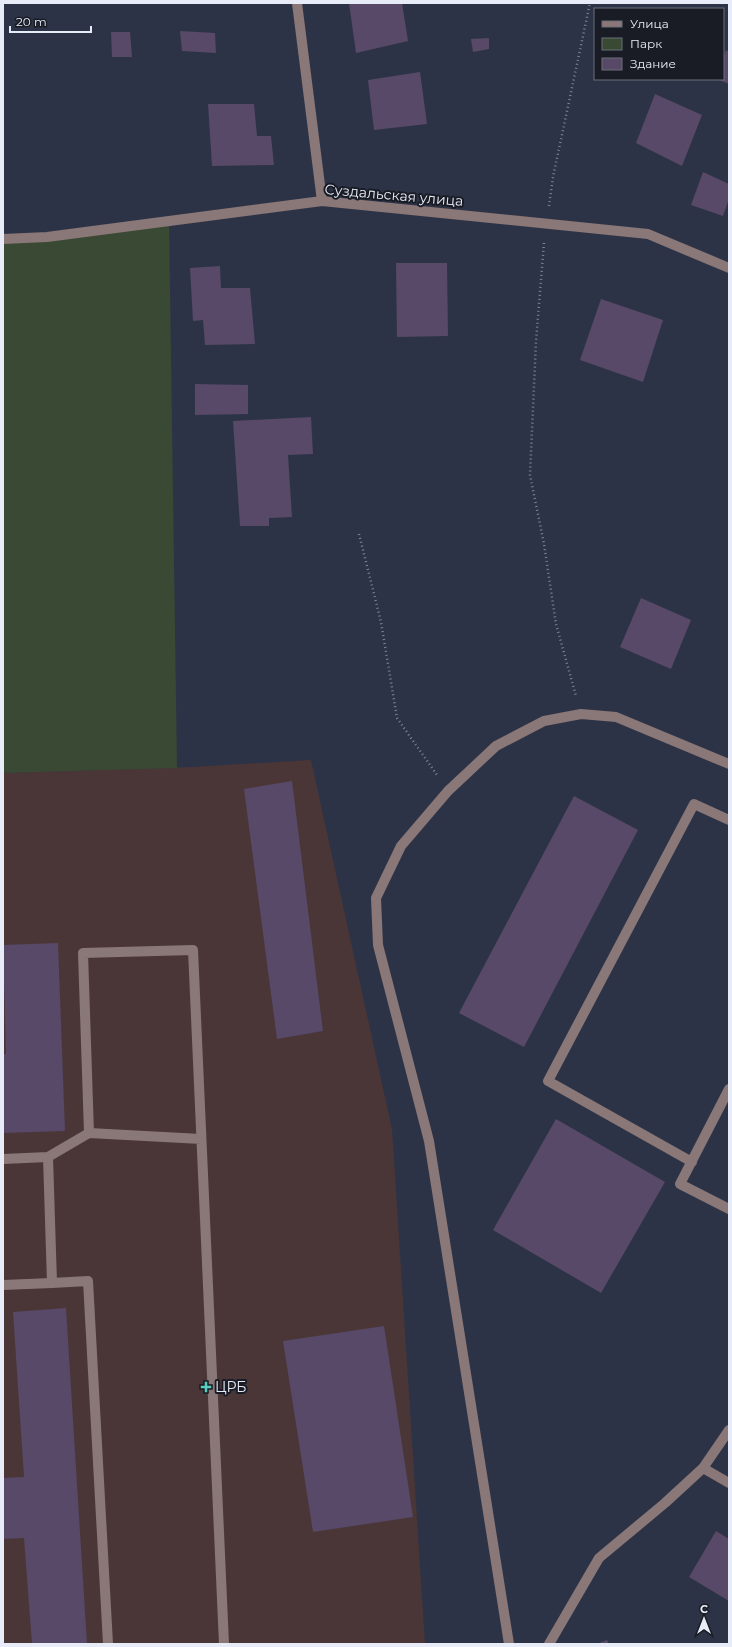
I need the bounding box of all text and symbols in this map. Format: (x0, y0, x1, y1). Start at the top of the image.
scale bar (10, 8, 91, 34)
legend (594, 8, 724, 80)
text: 20 m (16, 14, 47, 29)
text: Улица (630, 16, 669, 31)
text: Парк (630, 36, 662, 51)
text: Здание (630, 56, 676, 71)
street label: Суздальская улица (324, 180, 464, 210)
place label: ЦРБ (215, 1378, 247, 1396)
marker: ЦРБ (200, 1381, 212, 1393)
north arrow (684, 1599, 724, 1639)
text: С (700, 1602, 708, 1616)

